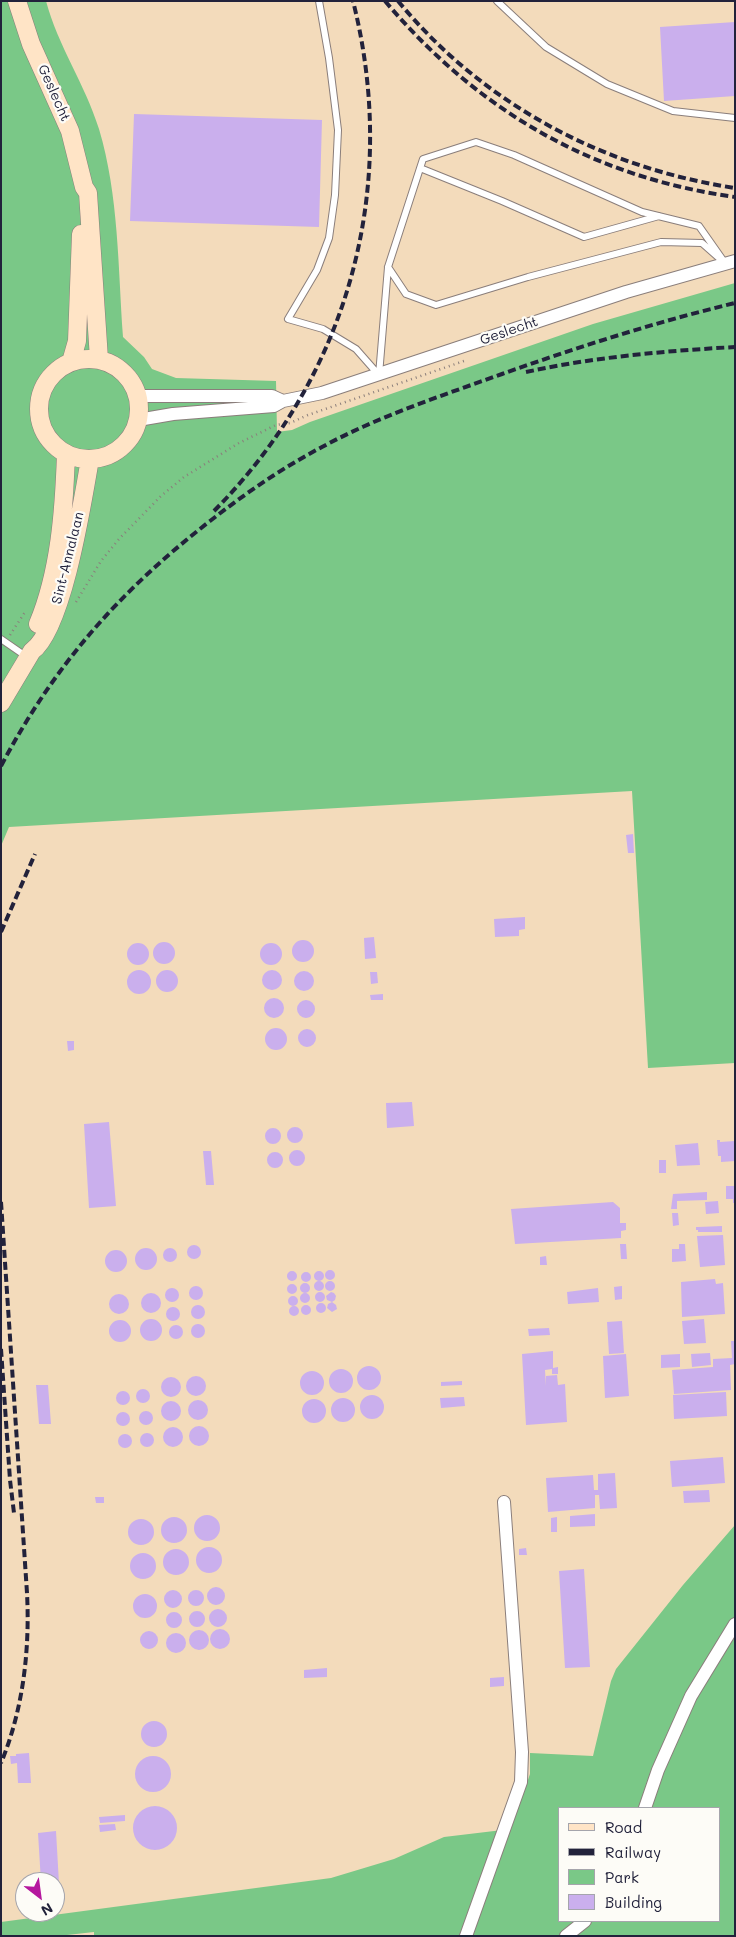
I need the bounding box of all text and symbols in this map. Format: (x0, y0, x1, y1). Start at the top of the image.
street label: Geslecht (34, 62, 74, 124)
street label: Geslecht (478, 313, 540, 349)
street label: Sint-Annalaan (48, 510, 88, 606)
legend (558, 1807, 721, 1922)
text: Road (605, 1817, 642, 1837)
text: Railway (605, 1842, 661, 1862)
text: Park (605, 1867, 639, 1887)
north arrow (15, 1872, 65, 1922)
text: Building (605, 1892, 662, 1912)
text: N (38, 1899, 57, 1920)

